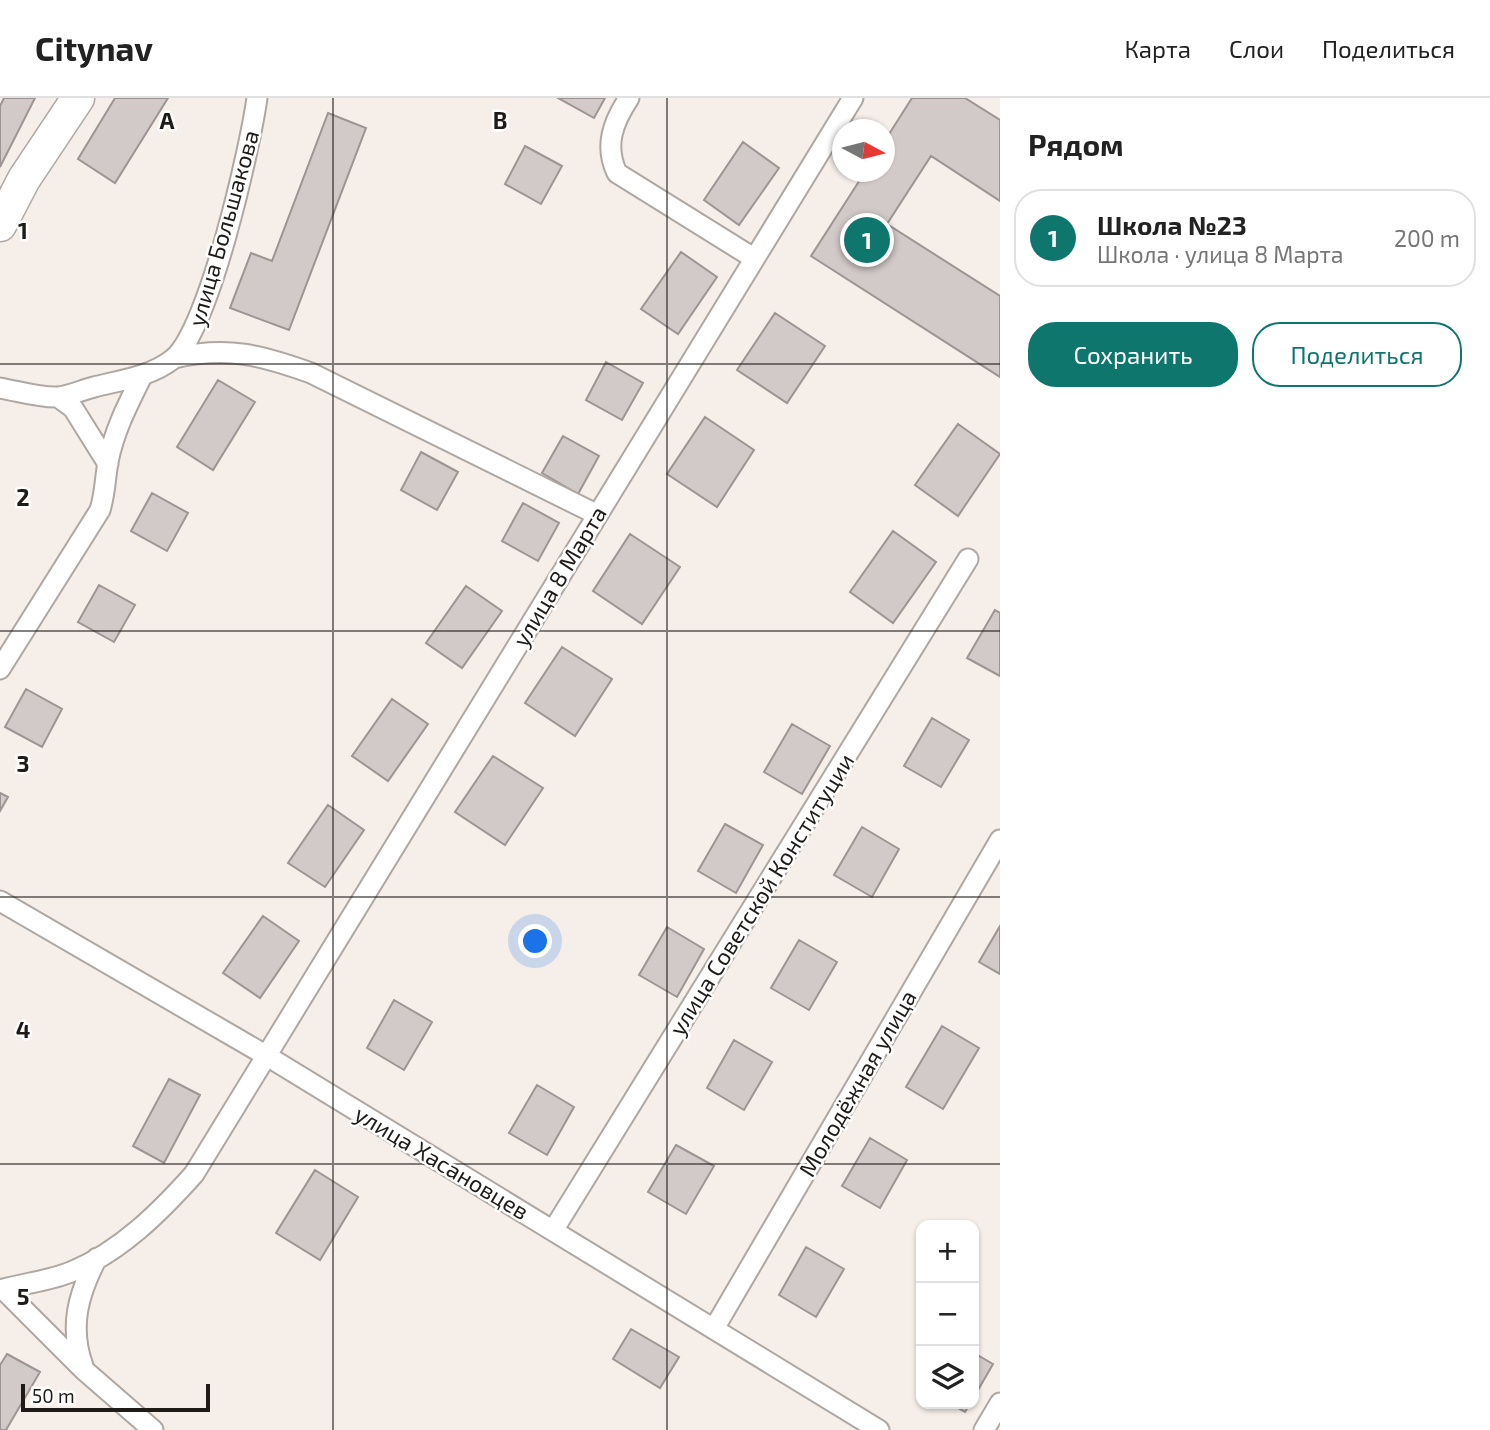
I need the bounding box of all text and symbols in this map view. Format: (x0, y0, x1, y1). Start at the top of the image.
text: Citynav (35, 28, 153, 68)
text: Карта (1124, 34, 1191, 63)
text: Слои (1229, 34, 1284, 63)
text: Поделиться (1322, 34, 1455, 63)
text: A (159, 106, 175, 134)
text: B (493, 106, 507, 134)
north arrow (832, 119, 895, 182)
text: Рядом (1028, 126, 1124, 162)
street label: улица Большакова (182, 127, 265, 330)
text: Школа №23 (1097, 209, 1247, 240)
pin: 1 (844, 214, 890, 266)
text: 1 (18, 216, 28, 244)
text: 1 (1048, 224, 1058, 252)
text: 200 m (1394, 224, 1460, 252)
text: Школа · улица 8 Марта (1097, 240, 1344, 268)
button: Сохранить (1028, 322, 1238, 387)
button: Поделиться (1252, 322, 1462, 387)
text: 2 (16, 483, 30, 511)
street label: улица 8 Марта (506, 501, 613, 652)
street label: улица Советской Конституции (663, 748, 860, 1041)
text: 3 (16, 749, 30, 777)
your location (518, 924, 552, 958)
street label: Молодёжная улица (792, 985, 923, 1182)
text: 4 (16, 1015, 30, 1043)
street label: улица Хасановцев (349, 1099, 534, 1226)
map controls (916, 1220, 979, 1409)
button: + (916, 1220, 979, 1283)
text: 5 (17, 1282, 29, 1310)
button: − (916, 1283, 979, 1346)
button: layers (916, 1346, 979, 1409)
scale bar (21, 1381, 210, 1413)
text: 50 m (32, 1384, 75, 1407)

